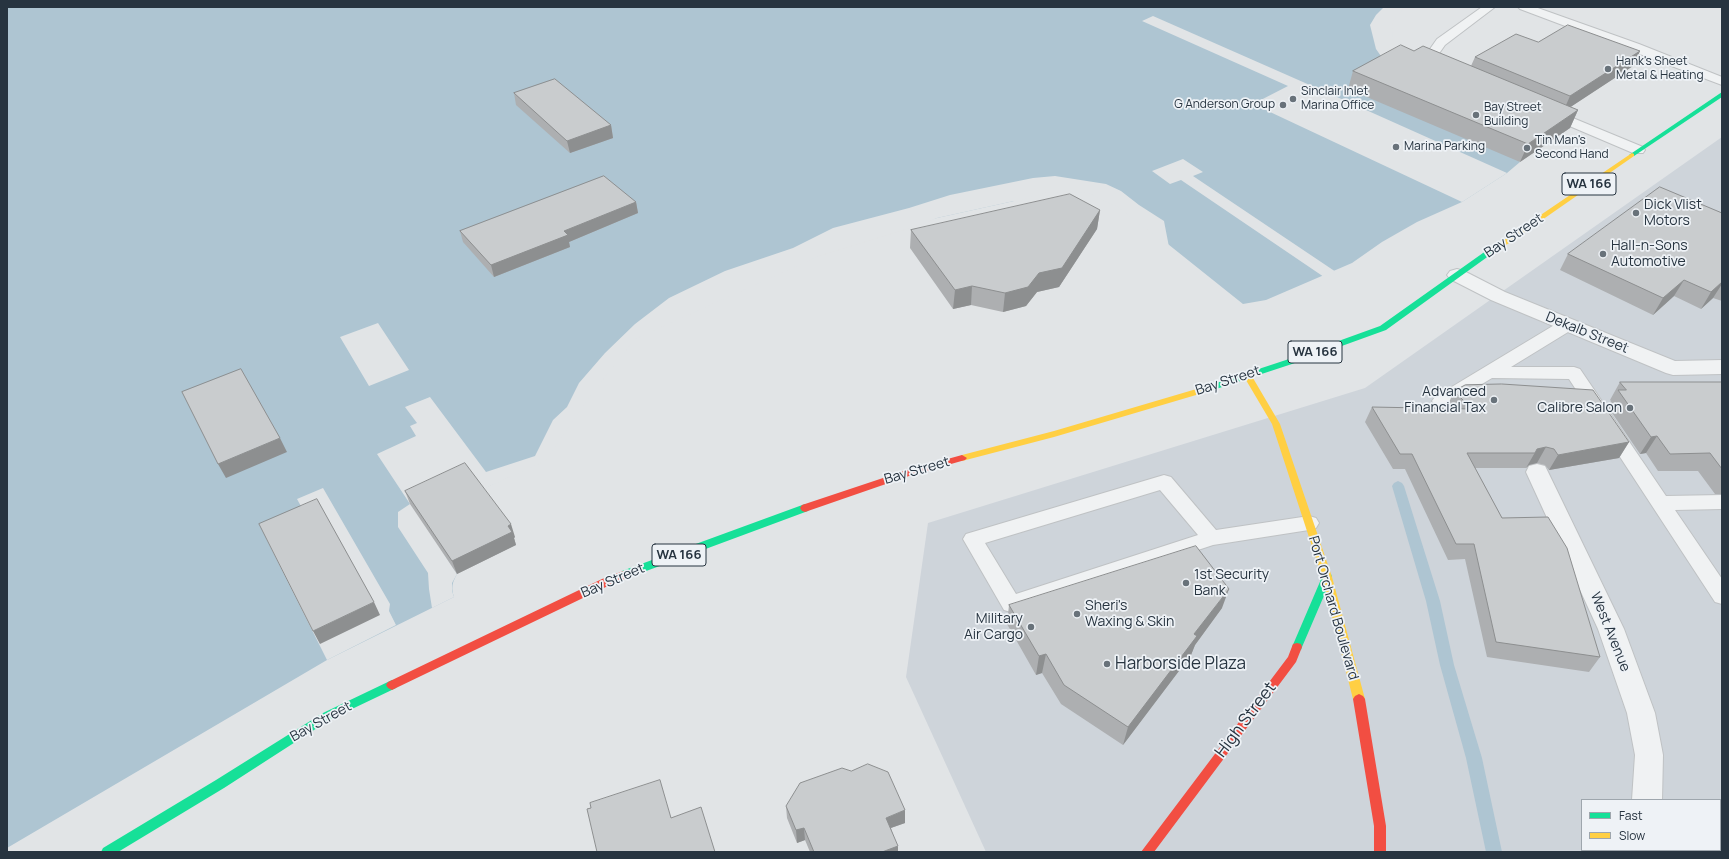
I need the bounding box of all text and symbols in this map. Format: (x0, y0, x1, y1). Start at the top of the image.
place label: Hank's Sheet Metal & Heating (1616, 55, 1704, 83)
marker: Hank's Sheet Metal & Heating (1603, 64, 1613, 74)
place label: Sinclair Inlet Marina Office (1301, 85, 1374, 113)
marker: Sinclair Inlet Marina Office (1288, 94, 1298, 104)
place label: G Anderson Group (1174, 98, 1275, 112)
marker: G Anderson Group (1278, 100, 1288, 110)
place label: Bay Street Building (1484, 101, 1542, 129)
marker: Bay Street Building (1471, 110, 1481, 120)
place label: Tin Man's Second Hand (1535, 134, 1609, 162)
place label: Marina Parking (1404, 140, 1485, 154)
marker: Marina Parking (1391, 142, 1401, 152)
marker: Tin Man's Second Hand (1522, 143, 1532, 153)
road number: WA 166 (1562, 173, 1616, 195)
place label: Dick Vlist Motors (1644, 197, 1702, 230)
marker: Dick Vlist Motors (1631, 208, 1641, 218)
street label: Bay Street (1481, 210, 1547, 262)
place label: Hall-n-Sons Automotive (1611, 238, 1688, 270)
marker: Hall-n-Sons Automotive (1598, 249, 1608, 259)
street label: Dekalb Street (1543, 309, 1631, 357)
road number: WA 166 (1288, 341, 1342, 363)
street label: Bay Street (1193, 363, 1263, 399)
place label: Advanced Financial Tax (1404, 384, 1486, 416)
marker: Advanced Financial Tax (1489, 395, 1499, 405)
place label: Calibre Salon (1537, 400, 1622, 416)
marker: Calibre Salon (1625, 403, 1635, 413)
street label: Bay Street (882, 454, 952, 488)
street label: Port Orchard Boulevard (1304, 534, 1362, 682)
road number: WA 166 (652, 544, 706, 566)
street label: Bay Street (579, 560, 647, 602)
place label: 1st Security Bank (1194, 567, 1269, 600)
marker: 1st Security Bank (1181, 578, 1191, 588)
street label: West Avenue (1586, 590, 1634, 674)
place label: Sheri's Waxing & Skin (1085, 598, 1174, 630)
marker: Sheri's Waxing & Skin (1072, 609, 1082, 619)
place label: Military Air Cargo (964, 611, 1023, 644)
marker: Military Air Cargo (1026, 622, 1036, 632)
place label: Harborside Plaza (1115, 654, 1246, 674)
marker: Harborside Plaza (1102, 659, 1112, 669)
street label: High Street (1211, 678, 1281, 762)
street label: Bay Street (288, 698, 354, 746)
legend (1581, 799, 1721, 851)
text: Fast (1619, 807, 1643, 824)
text: Slow (1619, 827, 1645, 844)

